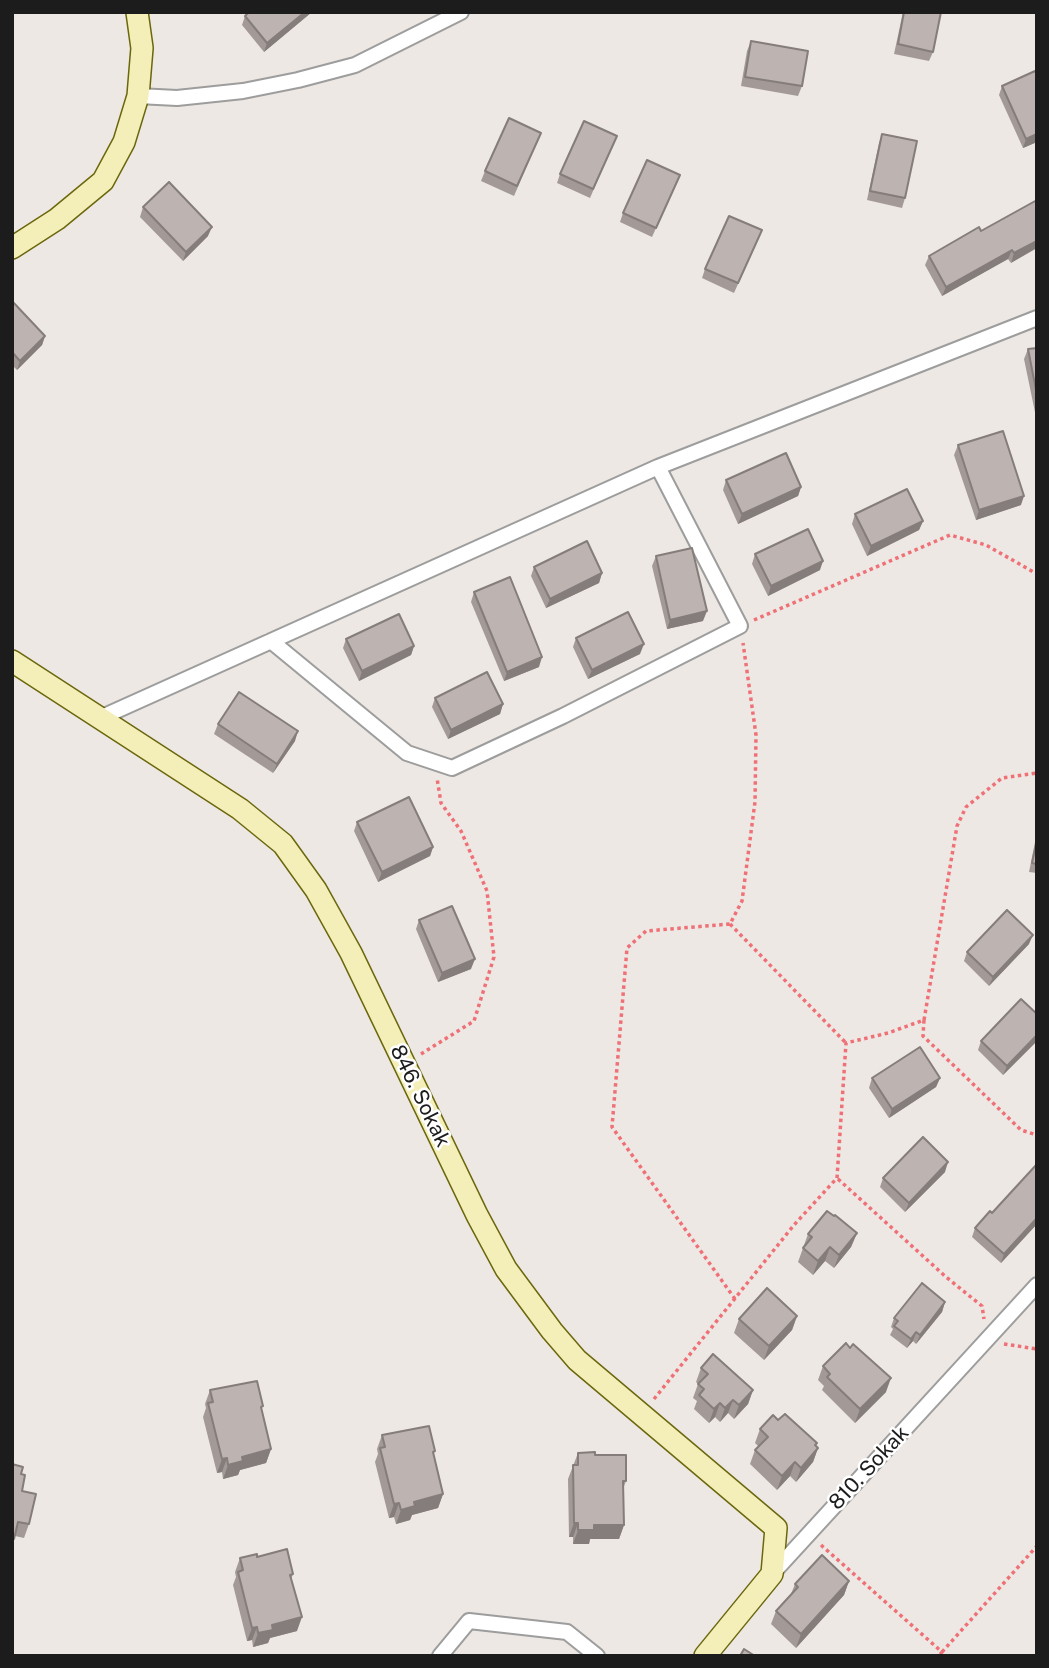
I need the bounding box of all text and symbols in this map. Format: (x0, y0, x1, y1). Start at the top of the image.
street label: 846. Sokak (384, 1041, 456, 1151)
street label: 810. Sokak (824, 1421, 914, 1515)

